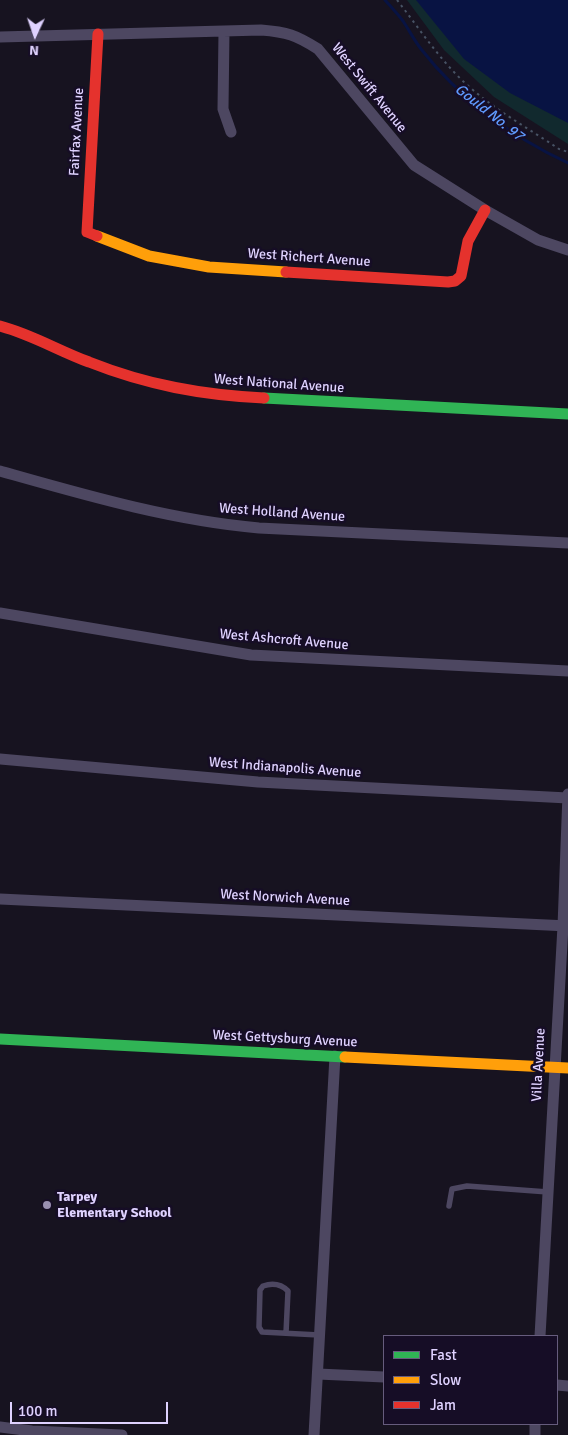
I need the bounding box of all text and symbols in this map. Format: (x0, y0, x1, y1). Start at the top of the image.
north arrow (10, 10, 60, 60)
street label: West Swift Avenue (328, 40, 410, 136)
text: N (29, 42, 40, 59)
water label: Gould No. 97 (451, 81, 527, 145)
street label: Fairfax Avenue (66, 87, 88, 177)
street label: West Richert Avenue (247, 245, 371, 271)
street label: West National Avenue (213, 371, 345, 397)
street label: West Holland Avenue (218, 500, 346, 526)
street label: West Ashcroft Avenue (219, 626, 349, 654)
street label: West Indianapolis Avenue (208, 754, 362, 782)
street label: West Norwich Avenue (220, 886, 350, 910)
street label: West Gettysburg Avenue (212, 1027, 358, 1051)
street label: Villa Avenue (529, 1028, 549, 1102)
place label: Tarpey Elementary School (57, 1189, 172, 1222)
marker: Tarpey Elementary School (41, 1199, 53, 1211)
legend (383, 1335, 558, 1425)
text: Fast (430, 1346, 457, 1364)
text: Slow (430, 1371, 461, 1389)
scale bar (12, 1392, 170, 1424)
text: Jam (430, 1396, 456, 1414)
text: 100 m (18, 1402, 58, 1420)

